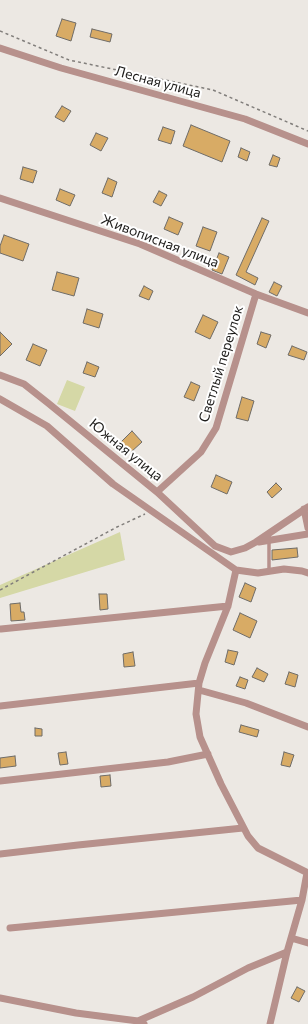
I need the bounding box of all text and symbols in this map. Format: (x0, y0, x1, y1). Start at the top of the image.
street label: Лесная улица (113, 62, 203, 102)
street label: Живописная улица (99, 211, 221, 271)
street label: Светлый переулок (195, 304, 247, 424)
street label: Южная улица (86, 415, 166, 485)

